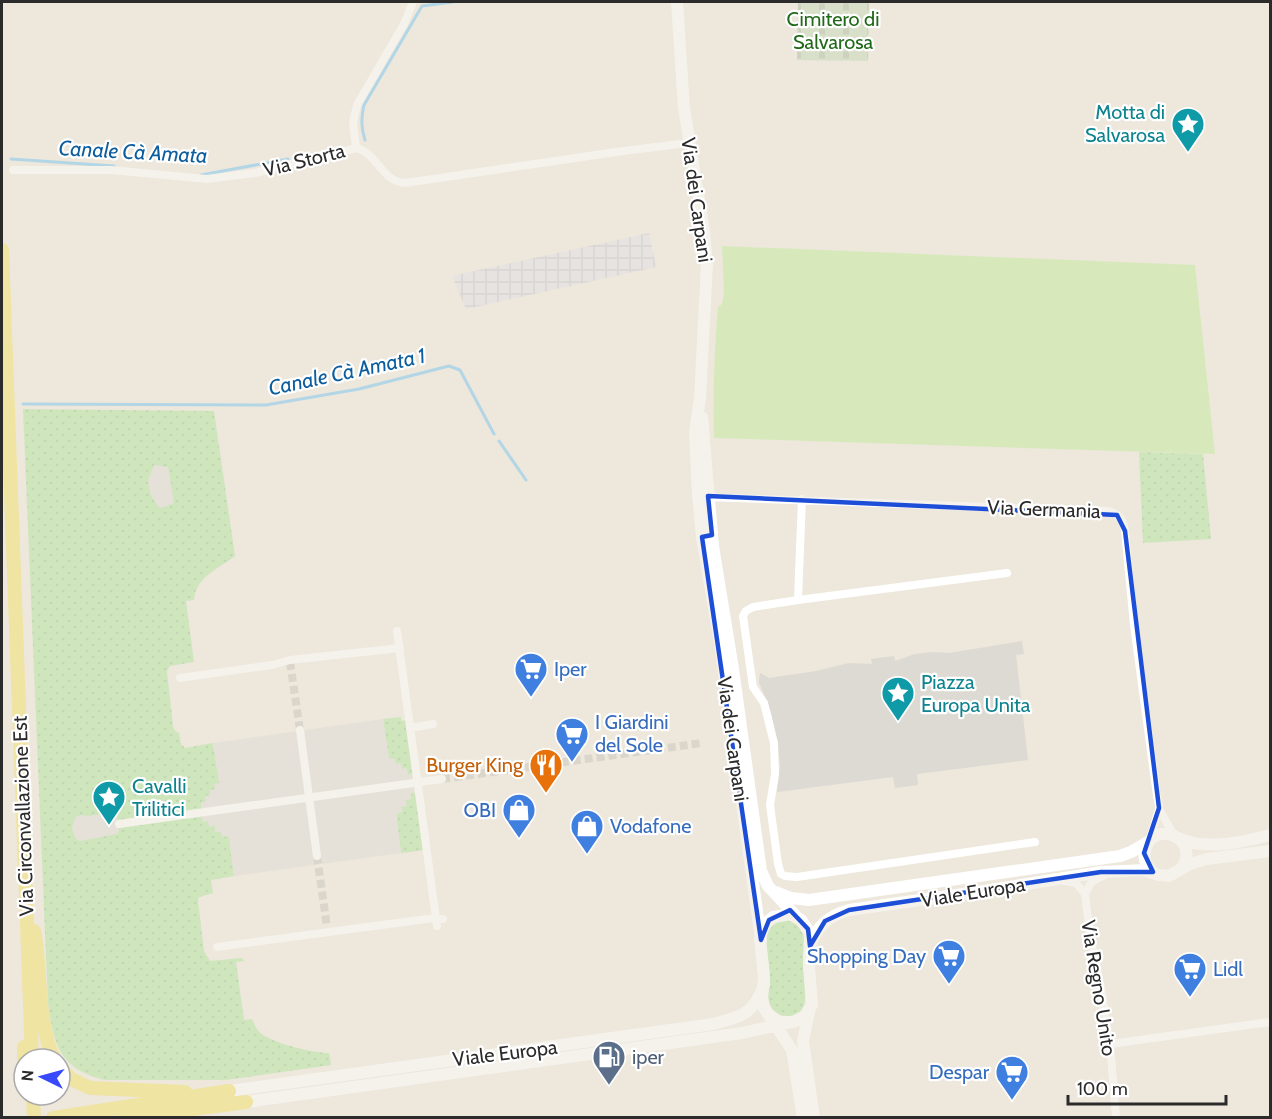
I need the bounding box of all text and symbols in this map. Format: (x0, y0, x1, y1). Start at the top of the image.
park label: Cimitero di Salvarosa (787, 7, 879, 54)
place label: Motta di Salvarosa (1085, 100, 1165, 147)
place icon: Motta di Salvarosa (1170, 106, 1206, 153)
water label: Canale Cà Amata (58, 135, 208, 168)
street label: Via dei Carpani (676, 136, 718, 264)
street label: Via Storta (261, 138, 348, 182)
water label: Canale Cà Amata 1 (266, 343, 428, 400)
street label: Via Germania (987, 495, 1102, 523)
supermarket icon: Iper (513, 651, 549, 698)
place label: Iper (554, 657, 587, 681)
place label: Piazza Europa Unita (921, 670, 1031, 717)
street label: Via dei Carpani (712, 675, 754, 803)
place icon: Piazza Europa Unita (880, 675, 916, 722)
place label: I Giardini del Sole (595, 710, 669, 757)
street label: Via Circonvallazione Est (8, 715, 38, 917)
supermarket icon: I Giardini del Sole (554, 716, 590, 763)
restaurant icon: Burger King (528, 747, 564, 794)
place label: Burger King (426, 753, 524, 777)
place label: Cavalli Trilitici (132, 774, 187, 821)
place icon: Cavalli Trilitici (91, 779, 127, 826)
shop icon: OBI (501, 792, 537, 839)
place label: OBI (464, 798, 496, 822)
shop icon: Vodafone (569, 808, 605, 855)
place label: Vodafone (610, 814, 691, 838)
street label: Viale Europa (919, 872, 1027, 912)
street label: Via Regno Unito (1076, 918, 1122, 1058)
supermarket icon: Shopping Day (931, 938, 967, 985)
place label: Shopping Day (807, 944, 926, 968)
supermarket icon: Lidl (1172, 951, 1208, 998)
place label: Lidl (1213, 957, 1243, 981)
street label: Viale Europa (451, 1035, 559, 1071)
fuel station icon: iper (591, 1039, 627, 1086)
place label: iper (632, 1045, 665, 1069)
north arrow (12, 1047, 72, 1107)
supermarket icon: Despar (994, 1054, 1030, 1101)
place label: Despar (929, 1060, 990, 1084)
scale bar (1068, 1068, 1226, 1106)
text: N (18, 1069, 38, 1082)
text: 100 m (1077, 1078, 1128, 1100)

